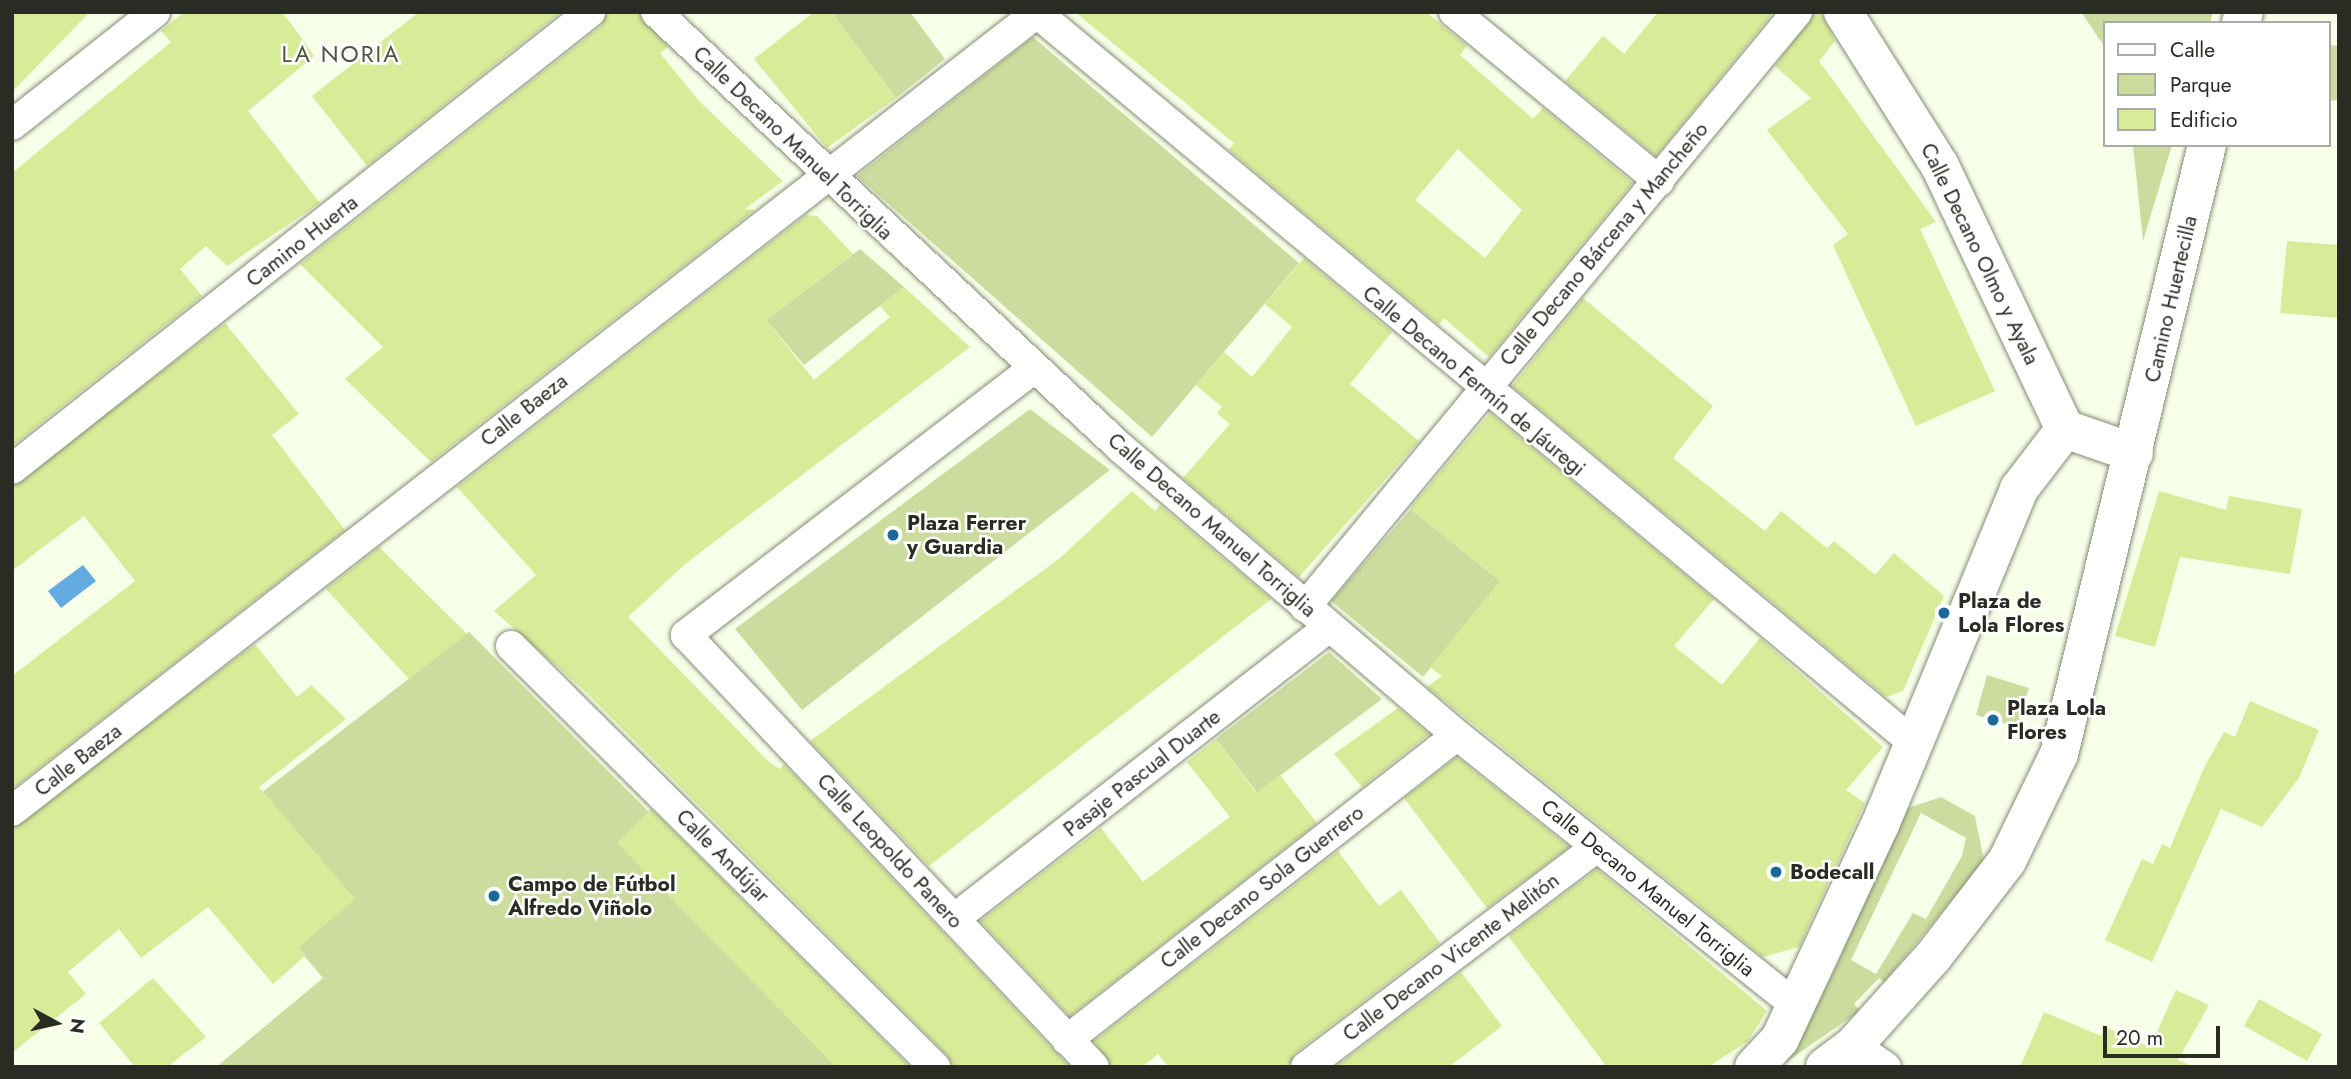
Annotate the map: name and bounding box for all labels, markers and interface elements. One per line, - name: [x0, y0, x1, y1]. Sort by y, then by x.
- legend: [2102, 21, 2330, 147]
- text: Calle: [2170, 35, 2215, 65]
- district label: LA NORIA: [283, 40, 399, 68]
- street label: Calle Decano Manuel Torriglia: [688, 41, 898, 245]
- text: Parque: [2170, 70, 2232, 100]
- text: Edificio: [2170, 105, 2237, 135]
- street label: Calle Decano Bárcena y Mancheño: [1495, 117, 1713, 371]
- street label: Calle Decano Olmo y Ayala: [1915, 139, 2045, 369]
- street label: Camino Huerta: [241, 190, 363, 292]
- street label: Camino Huertecilla: [2140, 213, 2202, 385]
- street label: Calle Decano Fermín de Jáuregi: [1358, 280, 1590, 482]
- street label: Calle Baeza: [476, 368, 572, 452]
- street label: Calle Decano Manuel Torriglia: [1103, 428, 1321, 622]
- place label: Plaza Ferrer y Guardia: [907, 510, 1026, 560]
- marker: Plaza Ferrer y Guardia: [885, 527, 901, 543]
- place label: Plaza de Lola Flores: [1958, 588, 2064, 638]
- marker: Plaza de Lola Flores: [1936, 605, 1952, 621]
- place label: Plaza Lola Flores: [2007, 695, 2106, 745]
- street label: Pasaje Pascual Duarte: [1059, 704, 1225, 842]
- marker: Plaza Lola Flores: [1985, 712, 2001, 728]
- street label: Calle Baeza: [30, 718, 126, 802]
- street label: Calle Leopoldo Panero: [812, 768, 968, 934]
- street label: Calle Decano Manuel Torriglia: [1536, 794, 1760, 982]
- street label: Calle Decano Sola Guerrero: [1155, 800, 1369, 974]
- street label: Calle Andújar: [671, 804, 775, 908]
- place label: Bodecall: [1790, 859, 1874, 885]
- marker: Bodecall: [1768, 864, 1784, 880]
- street label: Calle Decano Vicente Melitón: [1338, 867, 1564, 1047]
- place label: Campo de Fútbol Alfredo Viñolo: [508, 871, 676, 921]
- marker: Campo de Fútbol Alfredo Viñolo: [486, 888, 502, 904]
- north arrow: [21, 988, 91, 1058]
- scale bar: [2106, 1012, 2223, 1056]
- text: N: [63, 1017, 92, 1035]
- text: 20 m: [2116, 1023, 2163, 1053]

